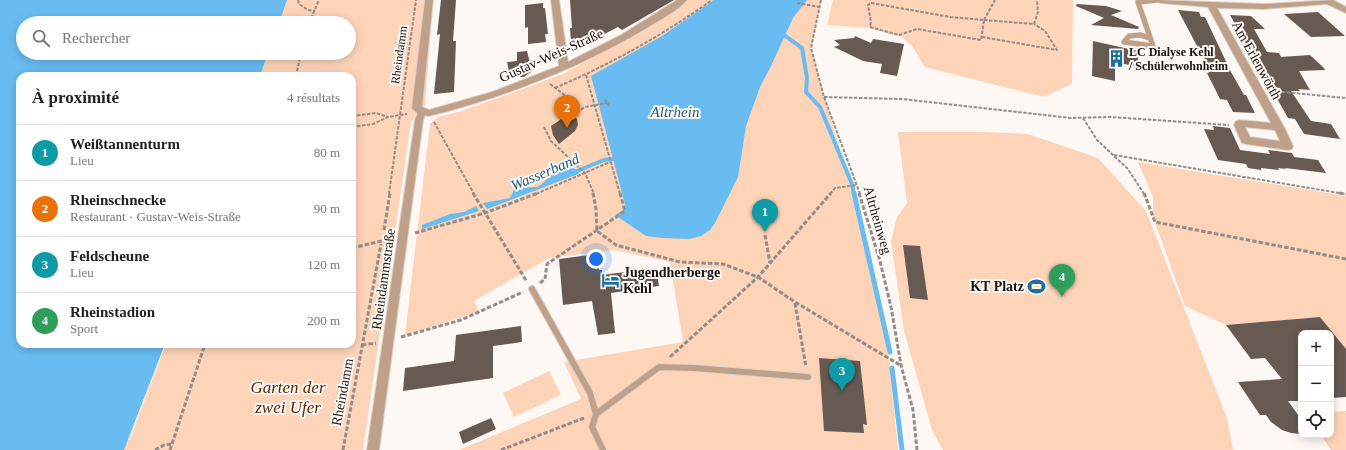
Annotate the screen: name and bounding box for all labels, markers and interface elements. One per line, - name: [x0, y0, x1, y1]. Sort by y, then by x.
- search box: [16, 16, 356, 60]
- street label: Am Erlenwörth: [1229, 18, 1284, 102]
- street label: Rheindamm: [388, 24, 410, 85]
- street label: Gustav-Weis-Straße: [497, 26, 606, 85]
- icon: search: [30, 27, 52, 49]
- text: Rechercher: [62, 30, 130, 46]
- place label: LC Dialyse Kehl / Schülerwohnheim: [1128, 45, 1228, 73]
- building icon: LC Dialyse Kehl / Schülerwohnheim: [1106, 49, 1126, 69]
- text: À proximité: [32, 88, 119, 107]
- text: 4 résultats: [287, 90, 340, 105]
- pin: 2: [554, 95, 580, 128]
- water label: Altrhein: [650, 104, 699, 120]
- text: Weißtannenturm: [70, 136, 180, 152]
- text: 1: [42, 145, 48, 160]
- text: 80 m: [314, 145, 340, 160]
- water label: Wasserband: [508, 150, 582, 194]
- text: Lieu: [70, 153, 94, 168]
- street label: Altrheinweg: [861, 184, 894, 256]
- text: Rheinschnecke: [70, 192, 166, 208]
- pin: 1: [752, 199, 778, 232]
- text: 2: [42, 201, 48, 216]
- text: 90 m: [314, 201, 340, 216]
- text: Restaurant · Gustav-Weis-Straße: [70, 209, 241, 224]
- street label: Rheindammstraße: [369, 228, 398, 331]
- text: Feldscheune: [70, 248, 149, 264]
- your location: [586, 249, 606, 269]
- text: 3: [42, 257, 48, 272]
- text: 120 m: [307, 257, 340, 272]
- pin: 4: [1049, 264, 1075, 297]
- text: Lieu: [70, 265, 94, 280]
- place label: Jugendherberge Kehl: [623, 265, 720, 296]
- hotel icon: Jugendherberge Kehl: [600, 270, 620, 290]
- sports icon: KT Platz: [1027, 276, 1047, 296]
- place label: KT Platz: [970, 279, 1024, 294]
- text: Rheinstadion: [70, 304, 155, 320]
- text: 4: [42, 313, 48, 328]
- text: 200 m: [307, 313, 340, 328]
- text: Sport: [70, 321, 98, 336]
- map controls: [1298, 330, 1334, 438]
- button: +: [1298, 330, 1334, 366]
- street label: Rheindamm: [329, 357, 356, 427]
- pin: 3: [829, 358, 855, 391]
- button: −: [1298, 366, 1334, 402]
- park label: Garten der zwei Ufer: [250, 378, 326, 417]
- button: locate: [1298, 402, 1334, 438]

